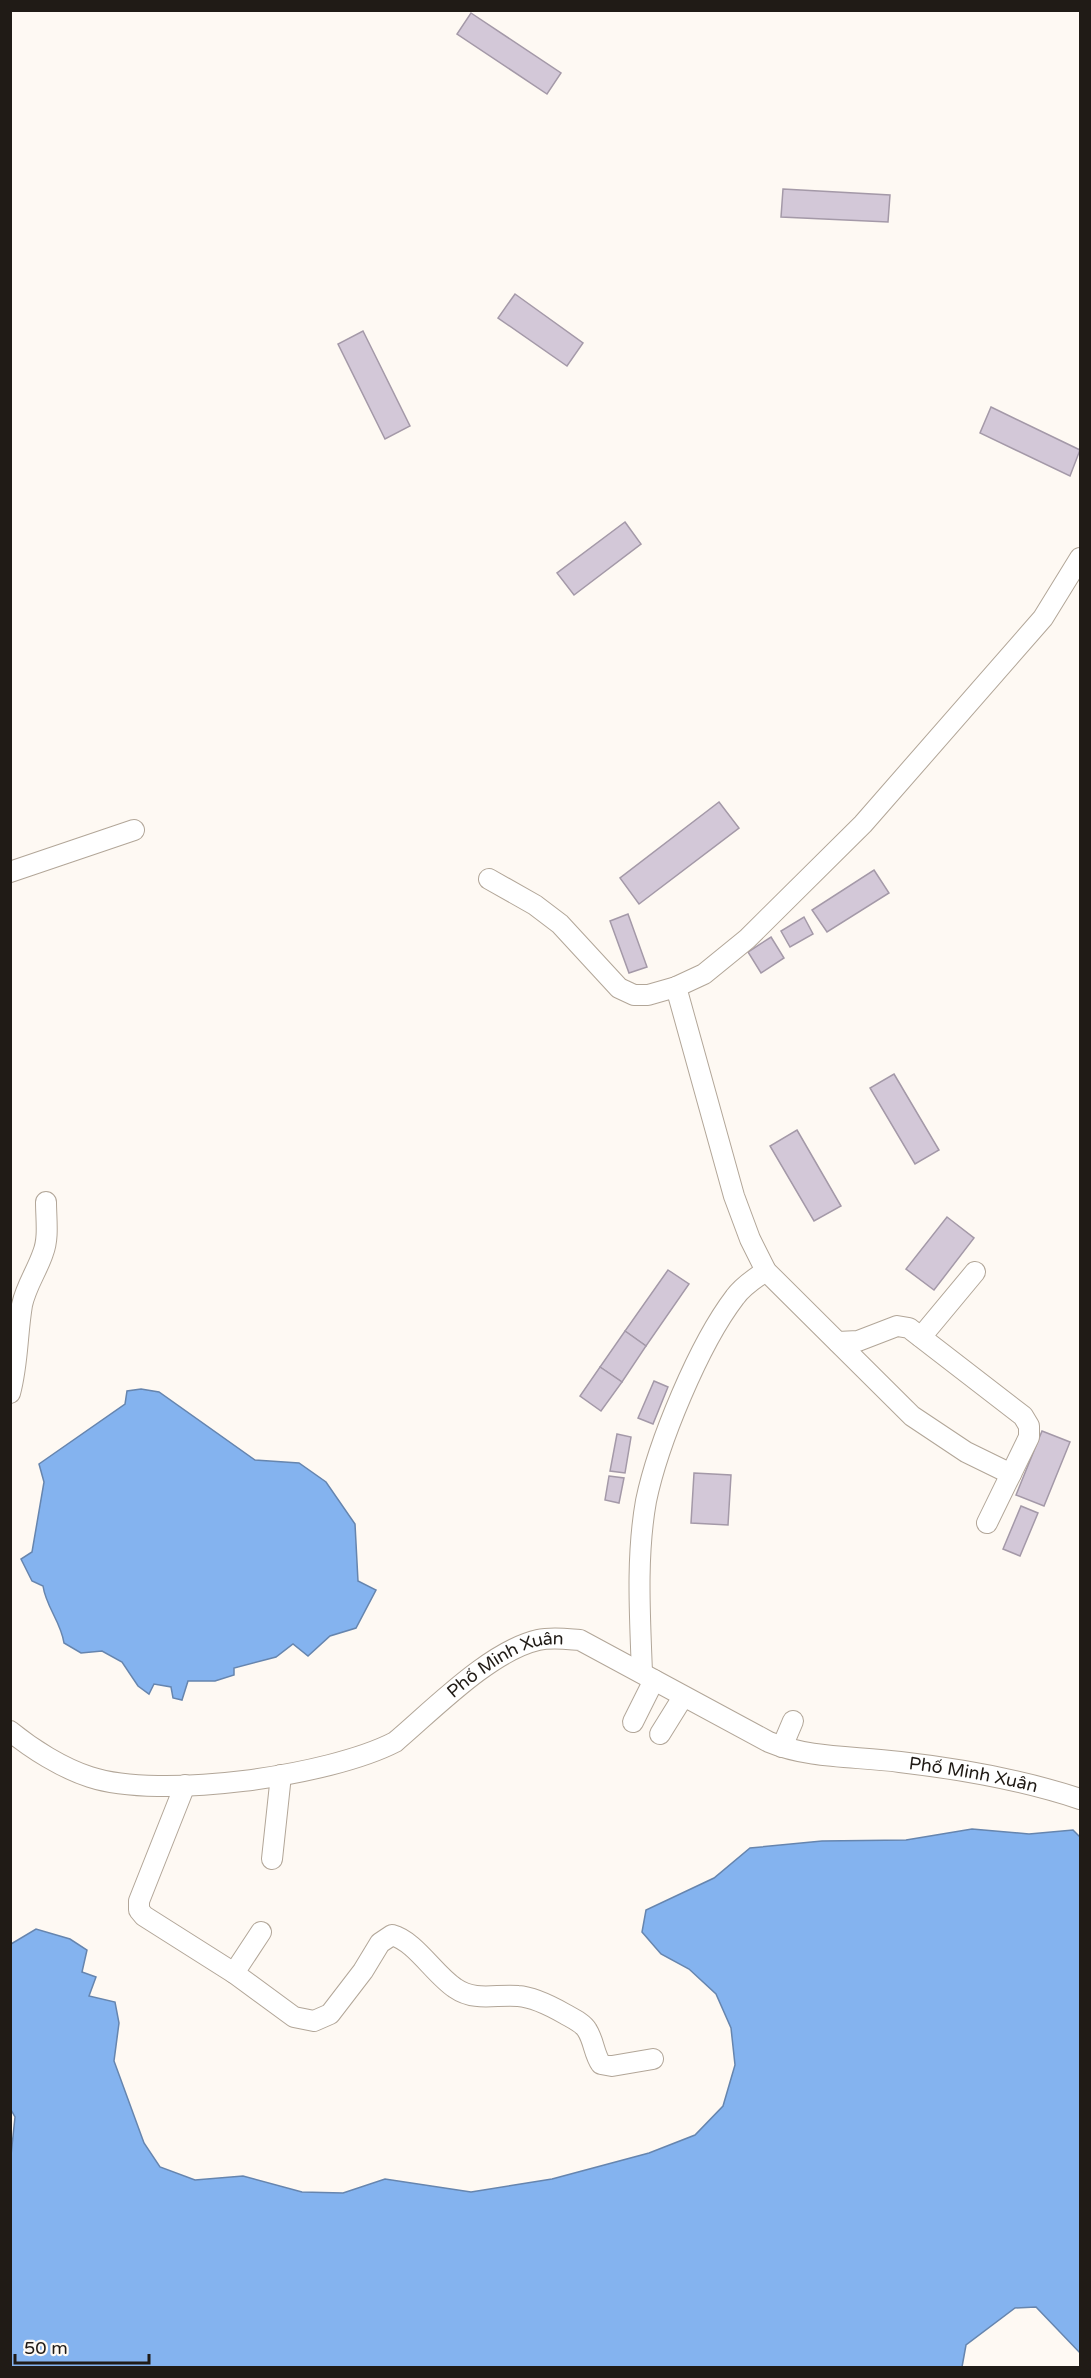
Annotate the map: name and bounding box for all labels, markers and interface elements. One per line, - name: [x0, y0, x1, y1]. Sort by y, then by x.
- street label: Phố Minh Xuân: [442, 1627, 564, 1703]
- street label: Phố Minh Xuân: [908, 1752, 1040, 1797]
- scale bar: [15, 2327, 148, 2365]
- text: 50 m: [24, 2337, 68, 2359]

